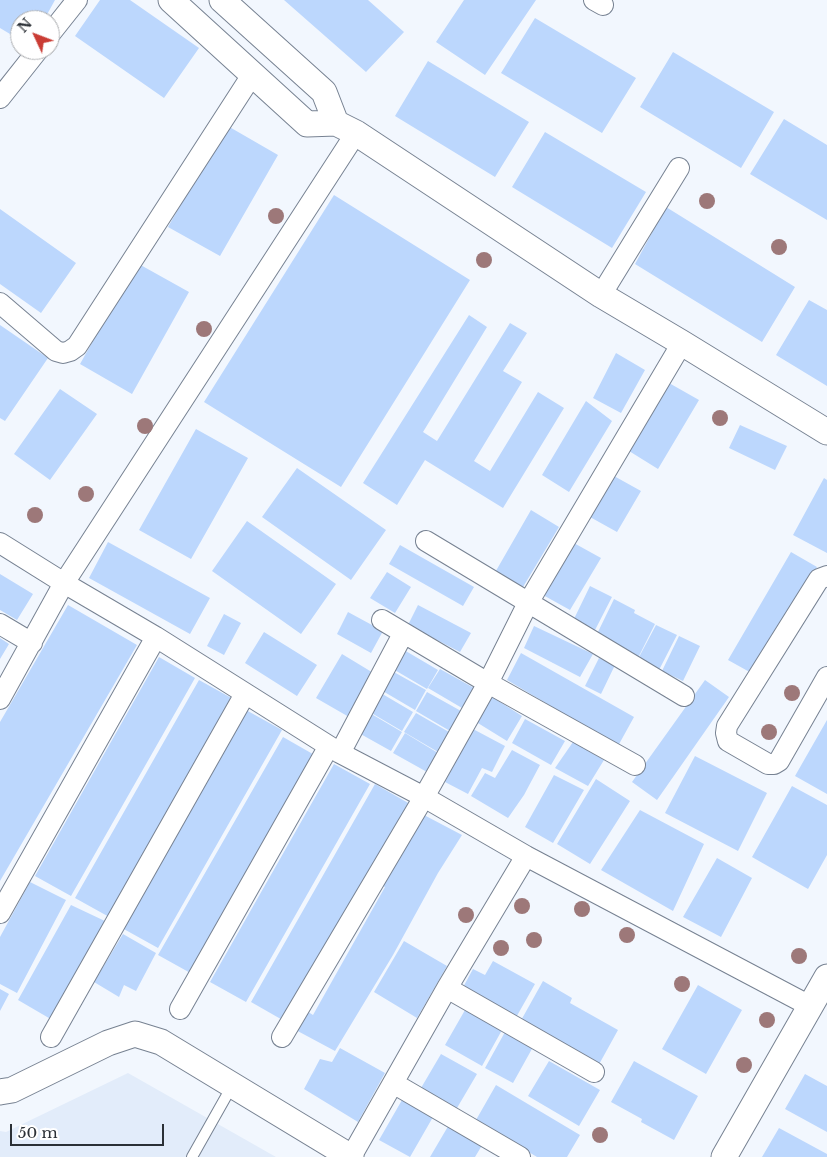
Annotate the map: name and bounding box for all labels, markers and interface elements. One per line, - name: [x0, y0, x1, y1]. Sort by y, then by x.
- north arrow: [10, 10, 60, 60]
- text: N: [14, 15, 36, 36]
- scale bar: [12, 1114, 166, 1146]
- text: 50 m: [18, 1123, 58, 1142]

